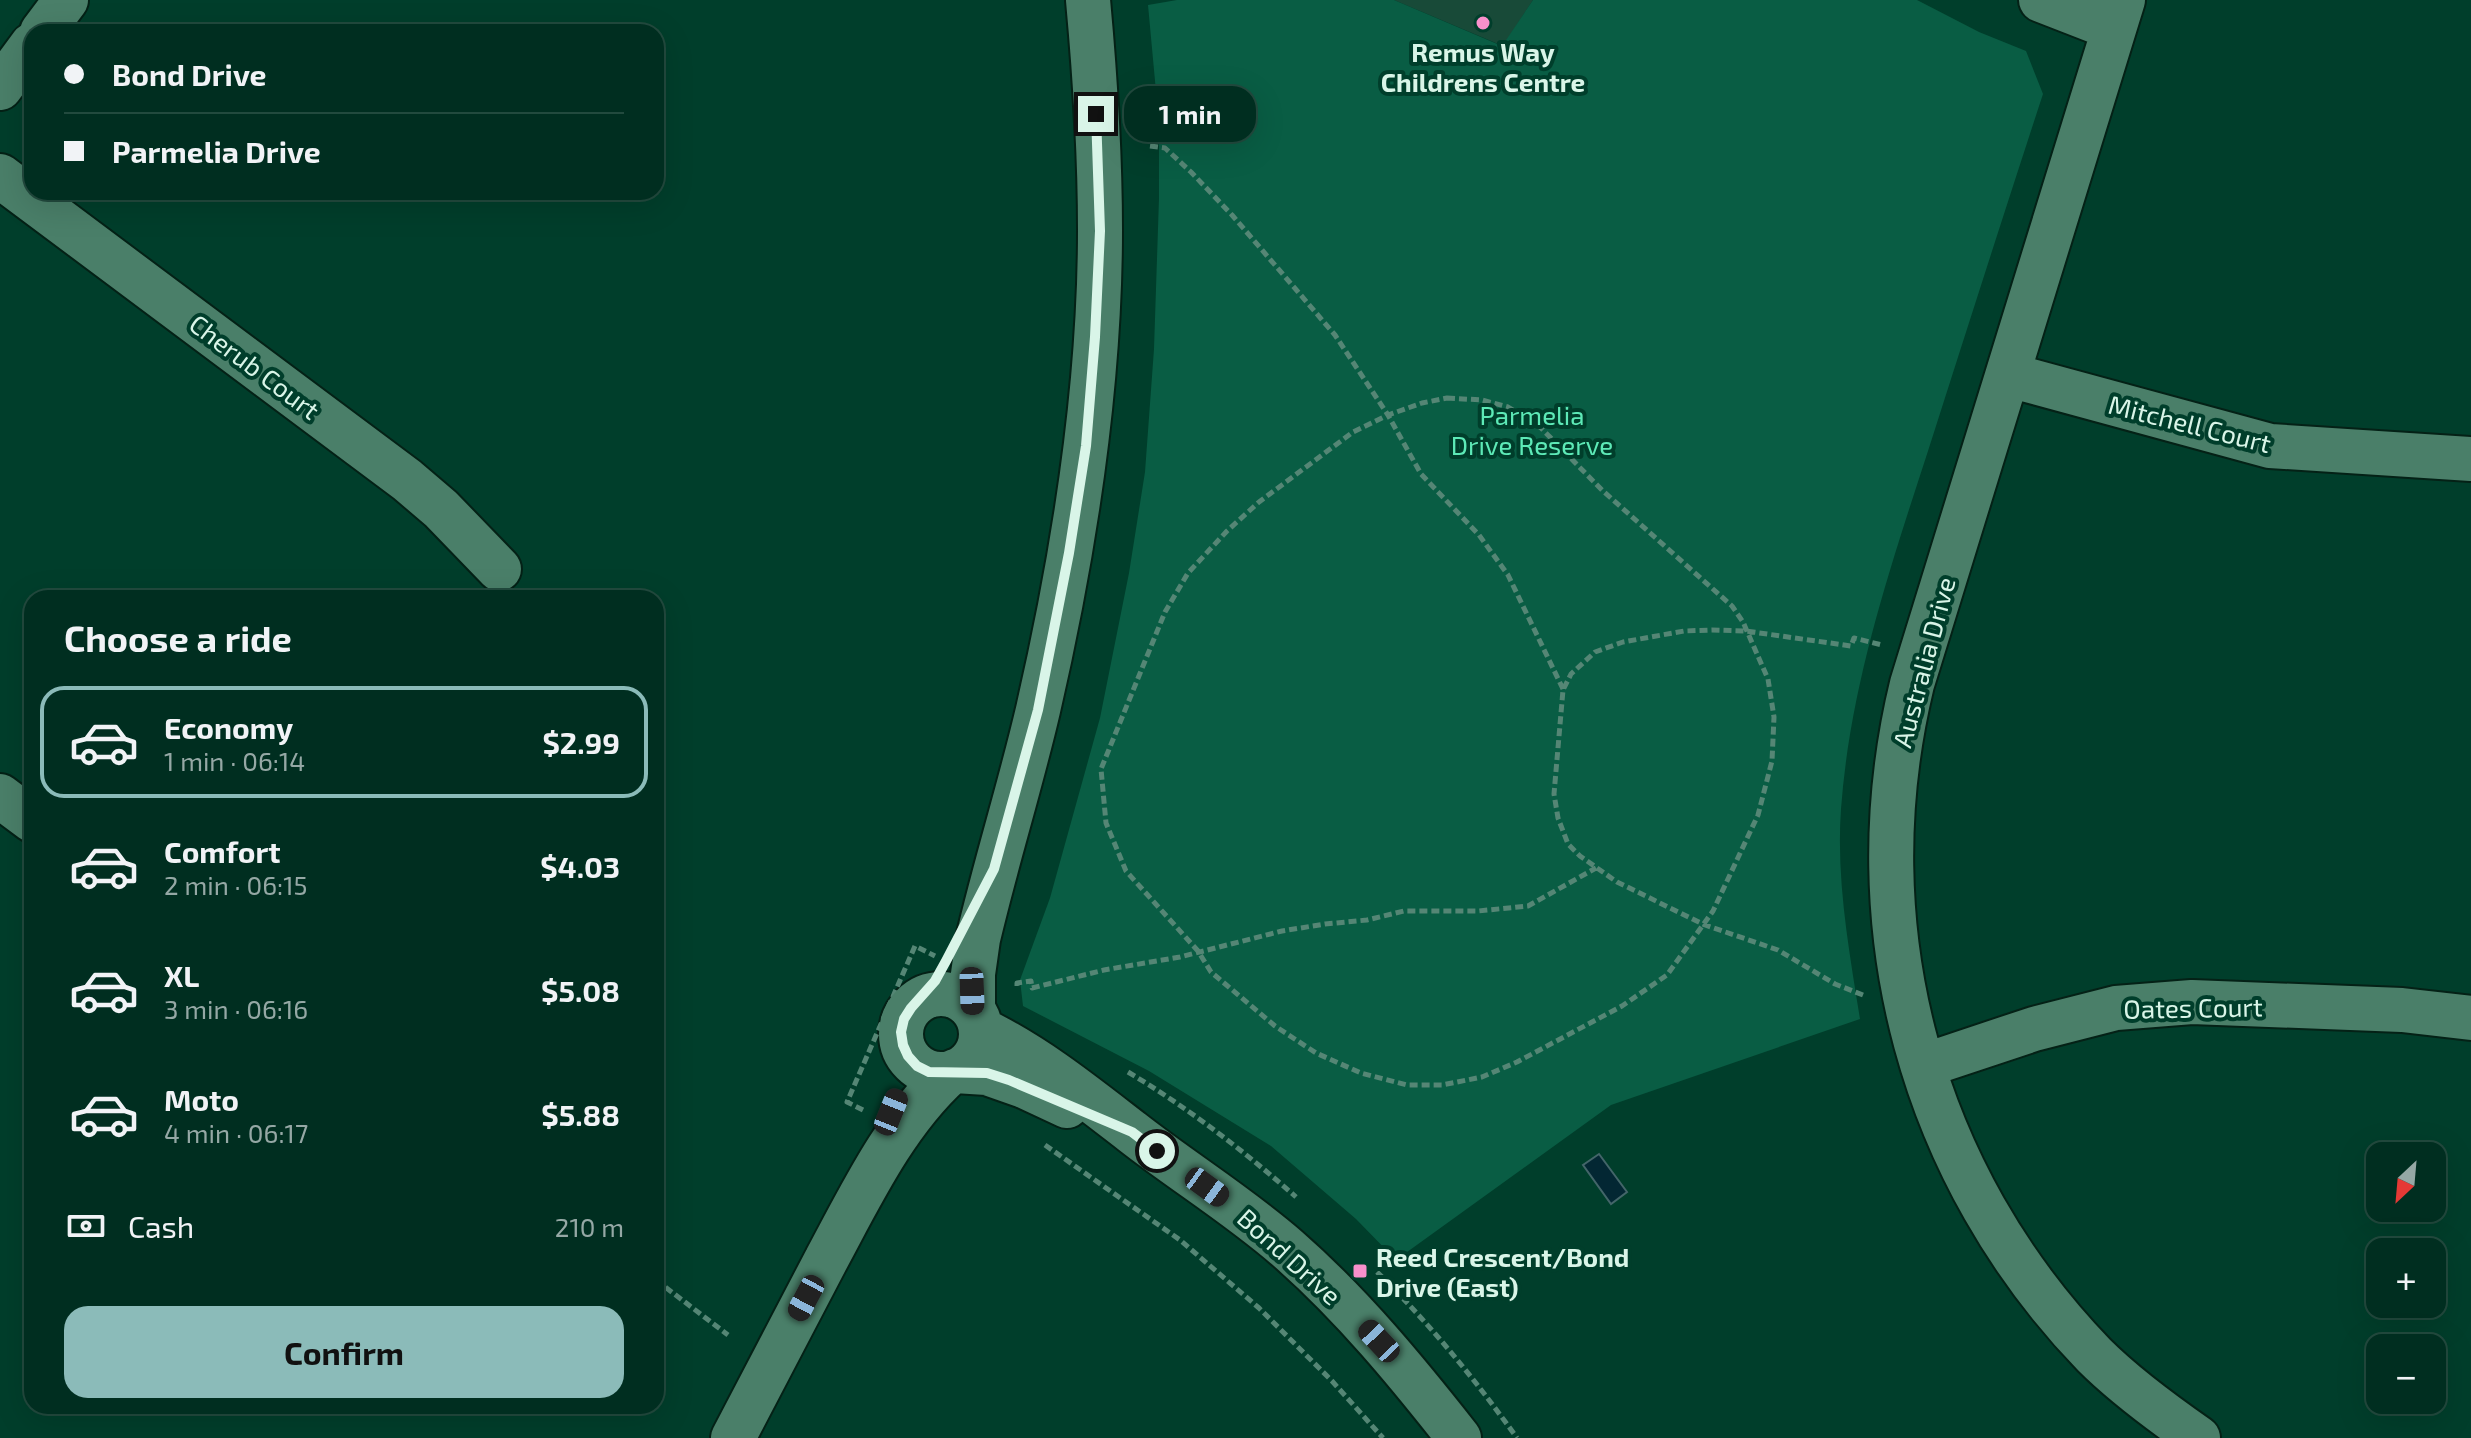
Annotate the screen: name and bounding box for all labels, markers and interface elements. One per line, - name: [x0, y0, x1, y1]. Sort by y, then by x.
- marker: Remus Way Childrens Centre: [1474, 14, 1492, 32]
- place label: Remus Way Childrens Centre: [1381, 36, 1585, 97]
- text: Bond Drive: [112, 56, 267, 92]
- callout: 1 min: [1124, 86, 1256, 142]
- route end: [1078, 96, 1114, 132]
- text: 1 min: [1159, 98, 1221, 129]
- text: Parmelia Drive: [112, 133, 321, 169]
- street label: Cherub Court: [184, 307, 326, 425]
- street label: Mitchell Court: [2106, 388, 2275, 458]
- park label: Parmelia Drive Reserve: [1451, 399, 1613, 460]
- street label: Australia Drive: [1885, 574, 1961, 750]
- text: Choose a ride: [64, 616, 292, 659]
- icon: car: [68, 706, 140, 778]
- text: Economy: [164, 709, 293, 745]
- text: $2.99: [542, 724, 620, 760]
- text: 1 min · 06:14: [164, 745, 305, 776]
- icon: car: [68, 830, 140, 902]
- text: Comfort: [164, 833, 281, 869]
- text: $4.03: [540, 848, 620, 884]
- text: 2 min · 06:15: [164, 869, 307, 900]
- icon: car: [68, 954, 140, 1026]
- text: XL: [164, 957, 199, 993]
- car: [959, 967, 985, 1015]
- text: $5.08: [541, 972, 620, 1008]
- street label: Oates Court: [2123, 990, 2263, 1024]
- text: 3 min · 06:16: [164, 993, 308, 1024]
- icon: car: [68, 1078, 140, 1150]
- text: Moto: [164, 1081, 239, 1117]
- car: [871, 1085, 911, 1139]
- text: $5.88: [541, 1096, 620, 1132]
- text: 4 min · 06:17: [164, 1117, 308, 1148]
- route start: [1139, 1133, 1175, 1169]
- north arrow: [2366, 1142, 2446, 1222]
- map controls: [2366, 1142, 2446, 1414]
- car: [1181, 1163, 1233, 1211]
- street label: Bond Drive: [1232, 1202, 1348, 1310]
- icon: cash: [64, 1204, 108, 1248]
- text: Cash: [128, 1208, 194, 1244]
- text: 210 m: [555, 1211, 624, 1242]
- button: +: [2366, 1238, 2446, 1318]
- place label: Reed Crescent/Bond Drive (East): [1376, 1241, 1629, 1302]
- marker: Reed Crescent/Bond Drive (East): [1351, 1262, 1369, 1280]
- car: [784, 1271, 828, 1325]
- button: Confirm: [64, 1306, 624, 1398]
- car: [1354, 1315, 1404, 1367]
- button: −: [2366, 1334, 2446, 1414]

